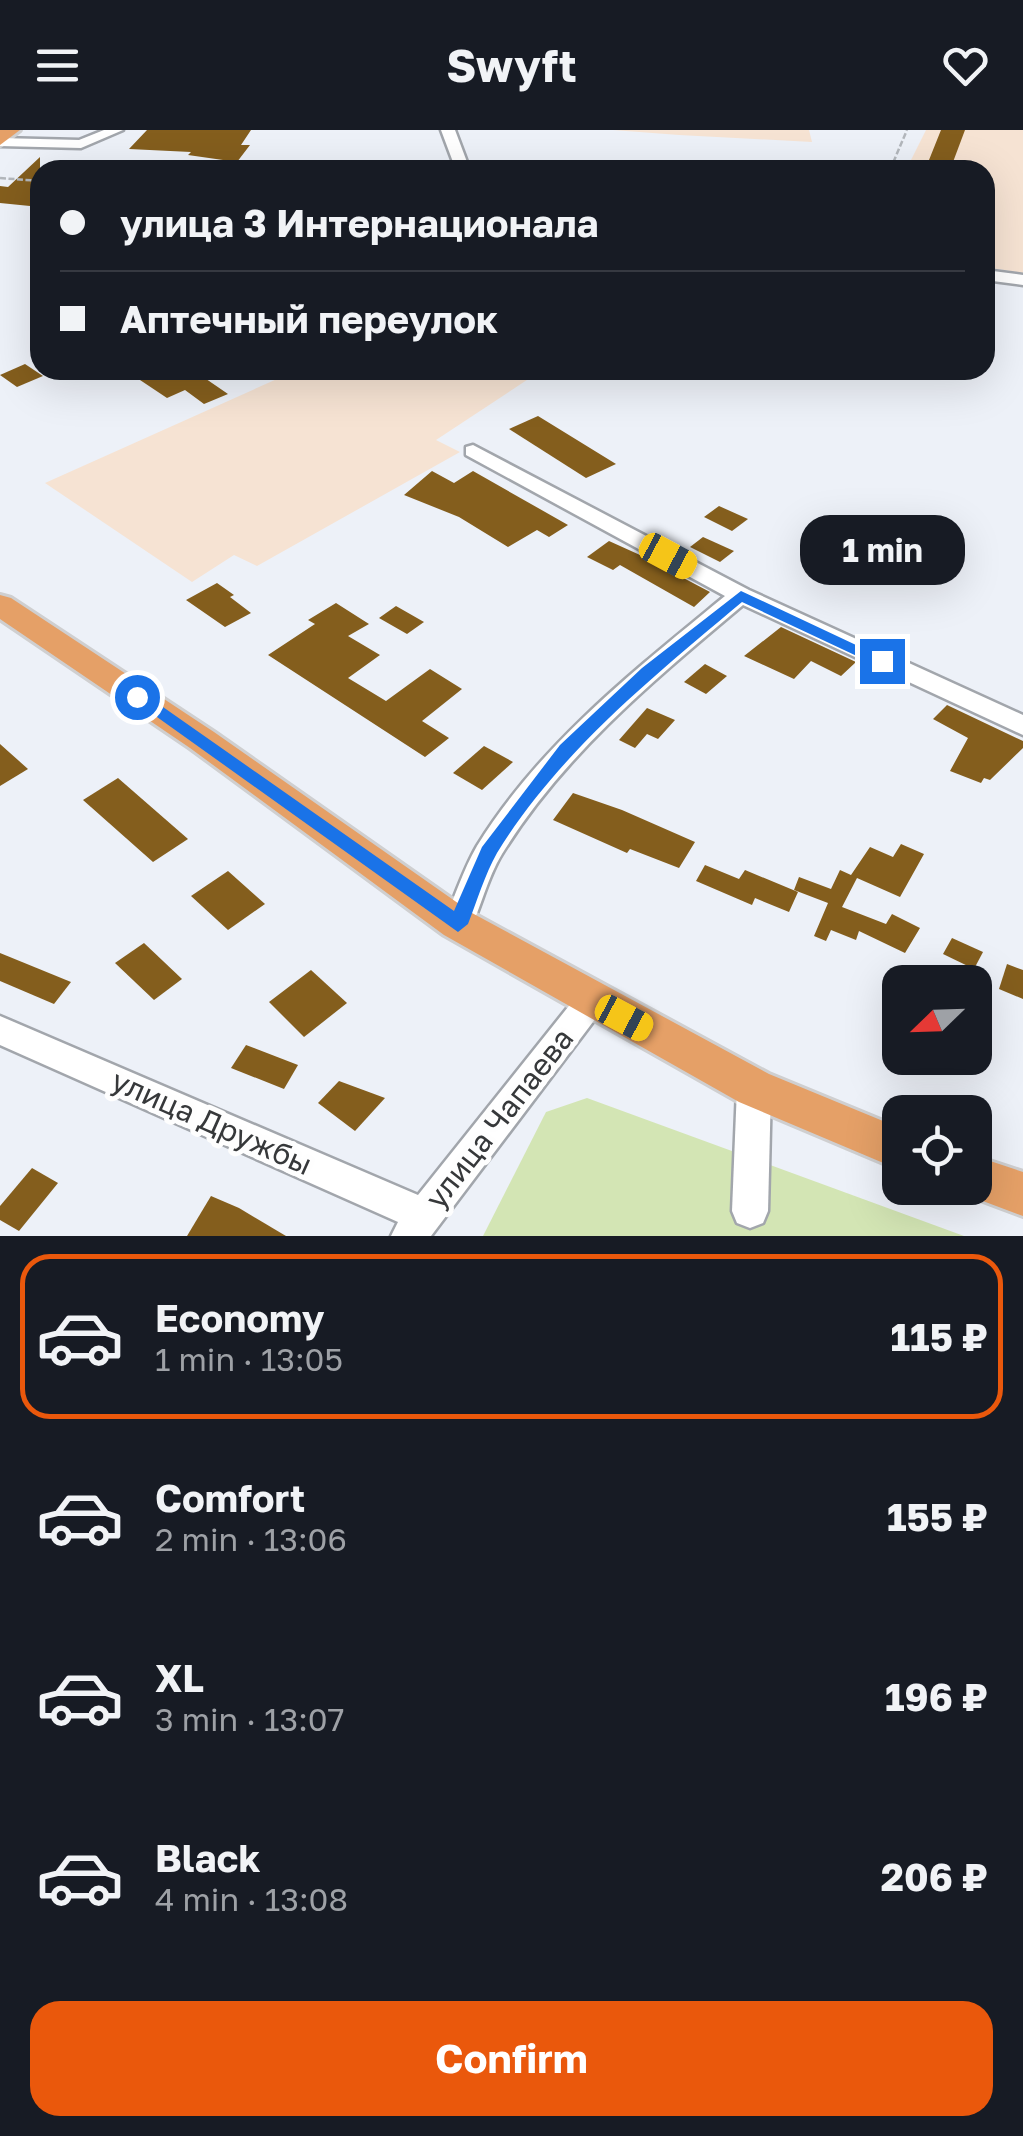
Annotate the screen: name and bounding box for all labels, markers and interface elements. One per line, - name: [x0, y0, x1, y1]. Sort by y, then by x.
- icon: menu: [30, 38, 85, 93]
- text: Swyft: [446, 38, 577, 92]
- icon: heart: [938, 38, 993, 93]
- text: улица 3 Интернационала: [120, 200, 599, 245]
- text: Аптечный переулок: [120, 296, 498, 341]
- callout: 1 min: [800, 516, 964, 586]
- car: [634, 529, 702, 583]
- text: 1 min: [842, 531, 923, 569]
- route end: [860, 639, 905, 684]
- route start: [115, 675, 160, 720]
- north arrow: [882, 965, 992, 1075]
- map controls: [882, 965, 992, 1205]
- car: [590, 991, 658, 1045]
- street label: улица Чапаева: [417, 1021, 581, 1215]
- street label: улица Дружбы: [106, 1062, 318, 1182]
- button: locate: [882, 1095, 992, 1205]
- icon: car: [35, 1292, 125, 1382]
- text: Economy: [155, 1295, 324, 1340]
- text: 115 ₽: [891, 1314, 988, 1359]
- text: 1 min · 13:05: [155, 1340, 343, 1378]
- icon: car: [35, 1472, 125, 1562]
- text: Comfort: [155, 1475, 305, 1520]
- text: 155 ₽: [887, 1494, 988, 1539]
- text: 2 min · 13:06: [155, 1520, 347, 1558]
- icon: car: [35, 1652, 125, 1742]
- text: XL: [155, 1655, 204, 1700]
- text: 196 ₽: [885, 1674, 988, 1719]
- text: 3 min · 13:07: [155, 1700, 345, 1738]
- icon: car: [35, 1832, 125, 1922]
- text: Black: [155, 1835, 260, 1880]
- text: 206 ₽: [881, 1854, 988, 1899]
- text: 4 min · 13:08: [155, 1880, 348, 1918]
- button: Confirm: [30, 2001, 993, 2116]

